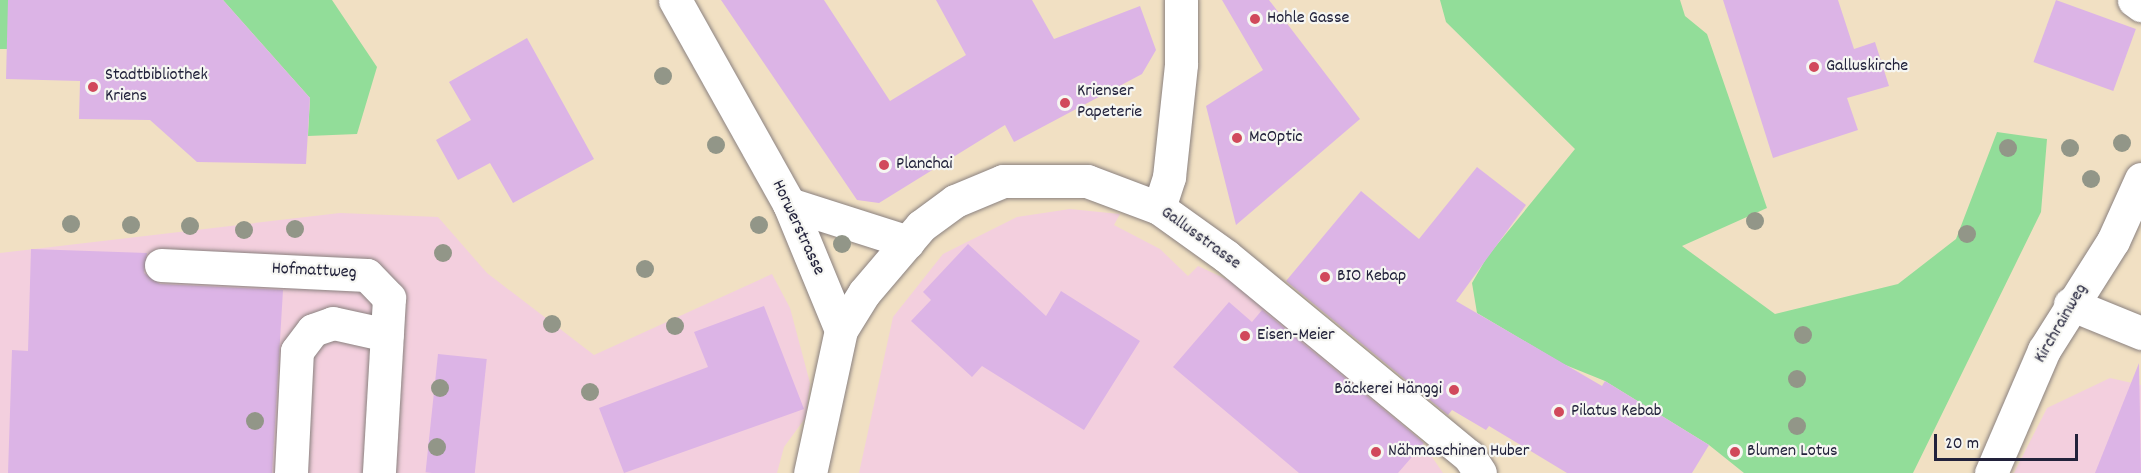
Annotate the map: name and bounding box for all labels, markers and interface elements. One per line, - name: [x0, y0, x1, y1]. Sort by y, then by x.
- place label: Hohle Gasse: [1267, 8, 1349, 30]
- marker: Hohle Gasse: [1248, 12, 1262, 26]
- place label: Galluskirche: [1826, 56, 1908, 78]
- marker: Galluskirche: [1807, 60, 1821, 74]
- place label: Stadtbibliothek Kriens: [105, 66, 208, 109]
- marker: Stadtbibliothek Kriens: [86, 80, 100, 94]
- place label: Krienser Papeterie: [1077, 82, 1142, 124]
- marker: Krienser Papeterie: [1058, 96, 1072, 110]
- place label: McOptic: [1249, 127, 1303, 149]
- marker: McOptic: [1230, 131, 1244, 145]
- place label: Planchai: [896, 154, 952, 176]
- marker: Planchai: [877, 158, 891, 172]
- street label: Horwerstrasse: [766, 177, 828, 279]
- street label: Gallusstrasse: [1156, 203, 1244, 275]
- street label: Hofmattweg: [271, 259, 357, 285]
- place label: BIO Kebap: [1337, 266, 1406, 288]
- marker: BIO Kebap: [1318, 270, 1332, 284]
- street label: Kirchrainweg: [2031, 281, 2093, 367]
- place label: Eisen-Meier: [1257, 325, 1335, 347]
- marker: Eisen-Meier: [1238, 329, 1252, 343]
- place label: Bäckerei Hänggi: [1334, 379, 1442, 401]
- marker: Bäckerei Hänggi: [1447, 383, 1461, 397]
- place label: Pilatus Kebab: [1571, 401, 1662, 423]
- marker: Pilatus Kebab: [1552, 405, 1566, 419]
- scale bar: [1937, 422, 2081, 460]
- text: 20 m: [1945, 432, 1979, 457]
- place label: Nähmaschinen Huber: [1388, 441, 1529, 463]
- place label: Blumen Lotus: [1747, 441, 1838, 463]
- marker: Nähmaschinen Huber: [1369, 445, 1383, 459]
- marker: Blumen Lotus: [1728, 445, 1742, 459]

